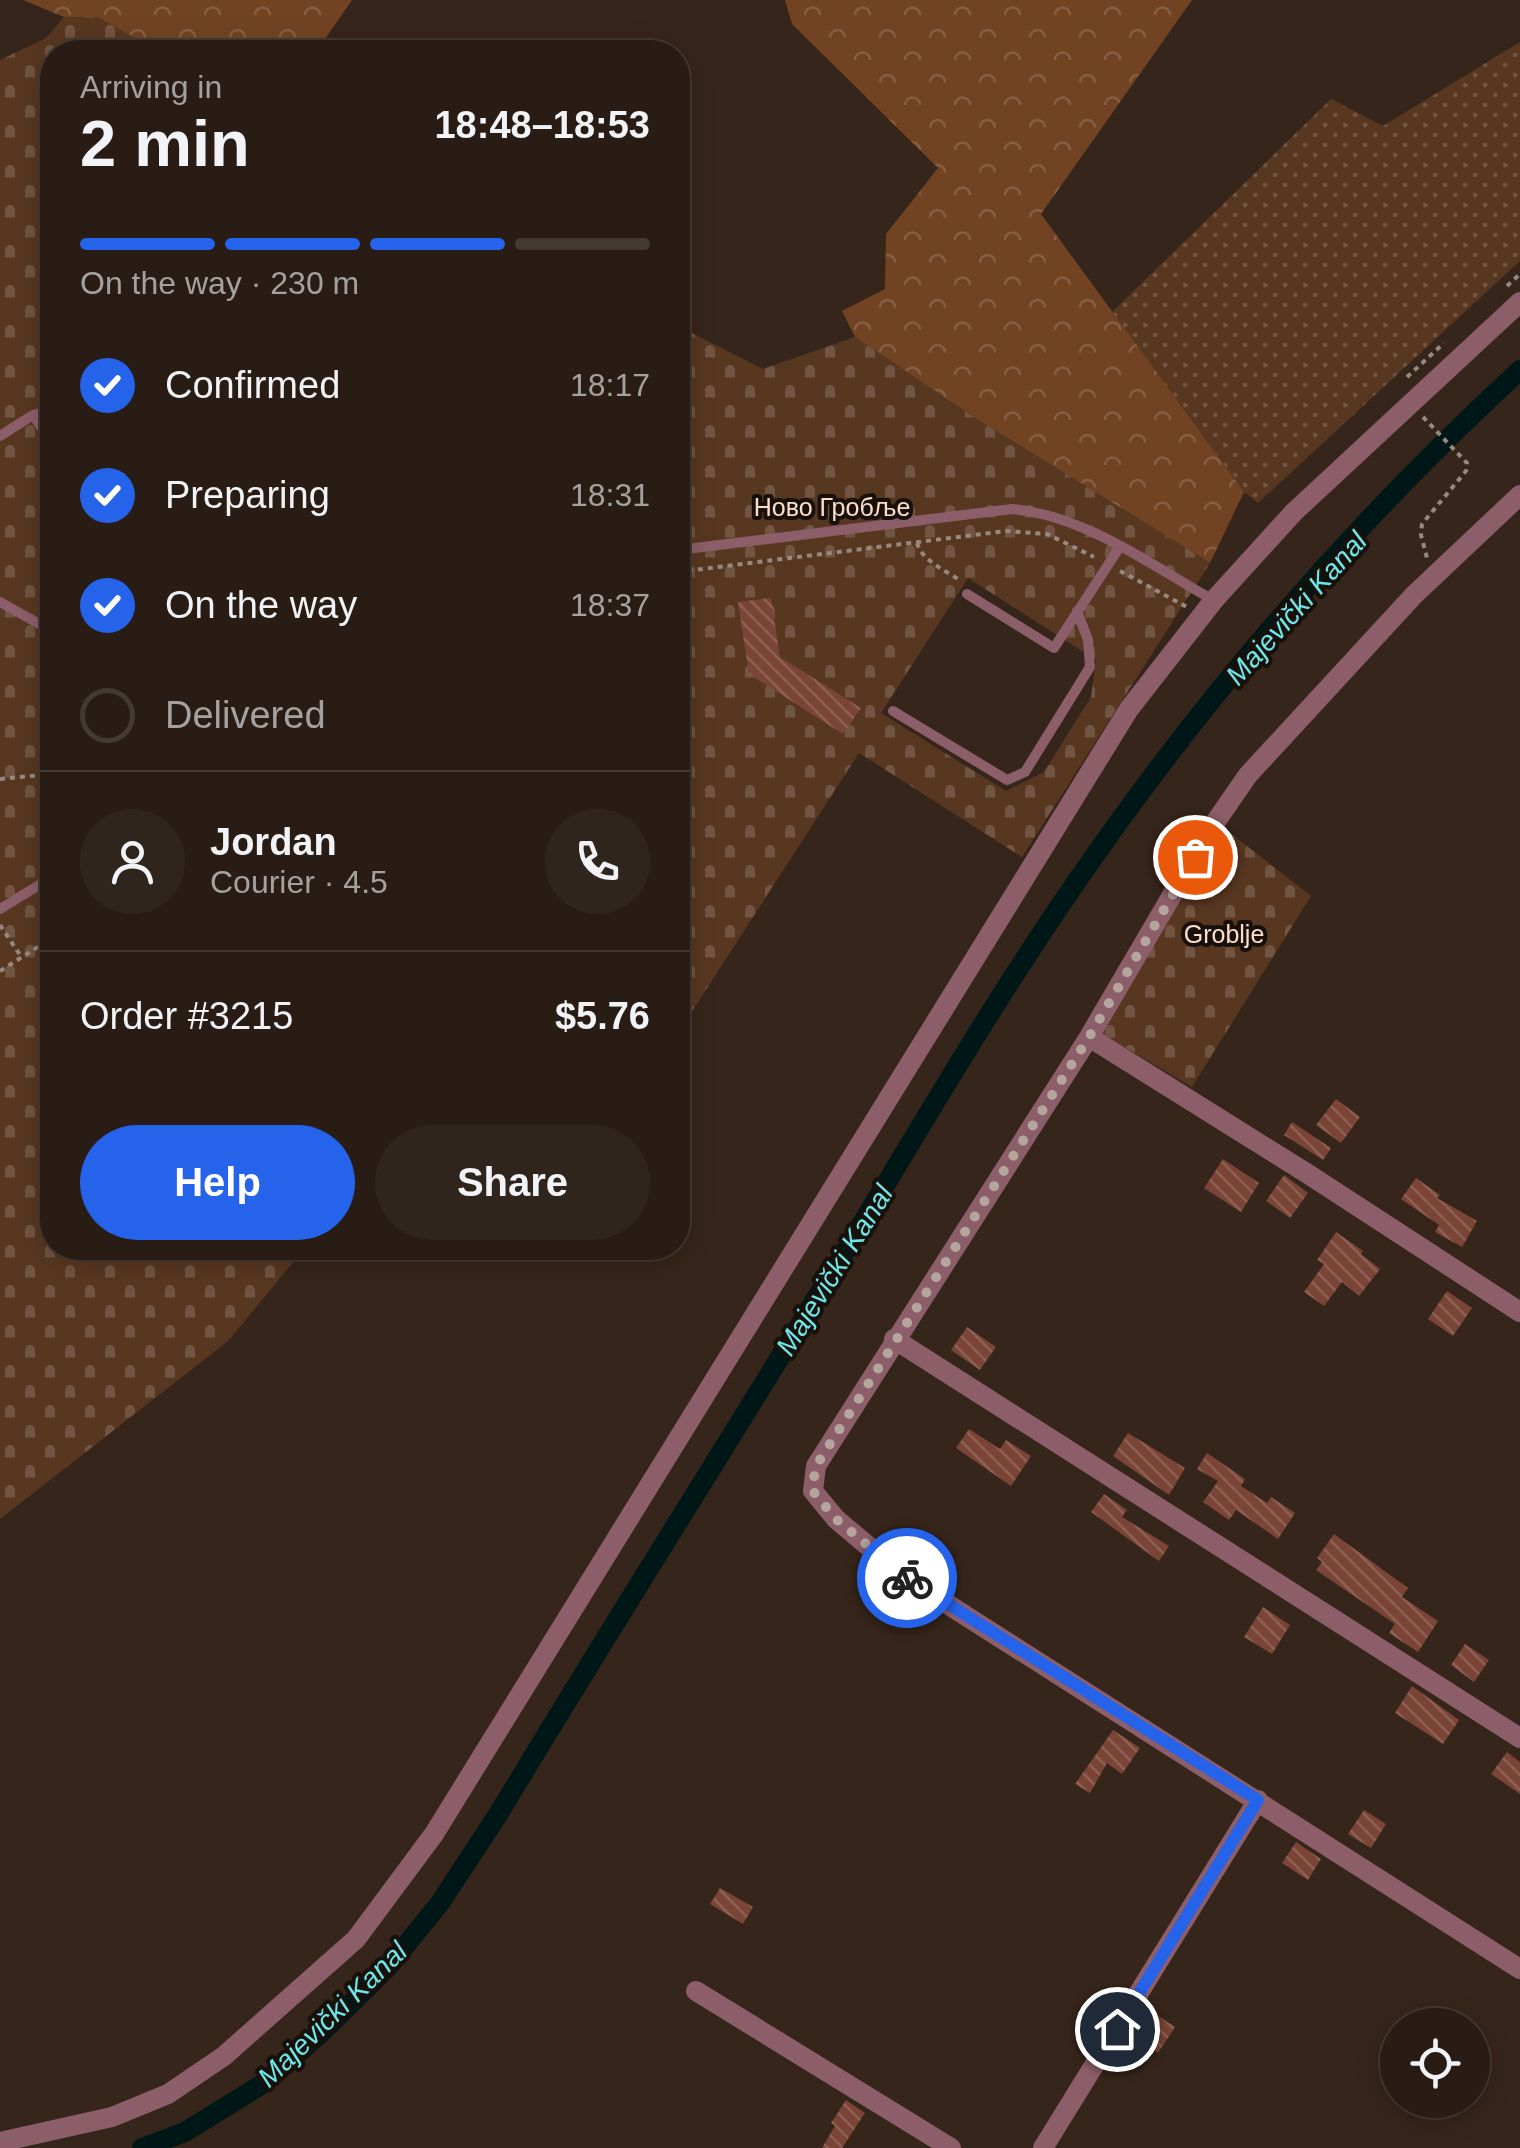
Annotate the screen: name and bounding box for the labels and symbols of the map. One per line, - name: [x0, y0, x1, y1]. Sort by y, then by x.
- park label: Ново Гробље: [754, 493, 910, 521]
- water label: Majevički Kanal: [1220, 525, 1373, 691]
- pin: [1153, 815, 1238, 900]
- park label: Groblje: [1184, 920, 1264, 948]
- water label: Majevički Kanal: [770, 1179, 900, 1361]
- courier: [857, 1528, 957, 1628]
- water label: Majevički Kanal: [252, 1935, 414, 2093]
- pin: [1075, 1987, 1160, 2072]

